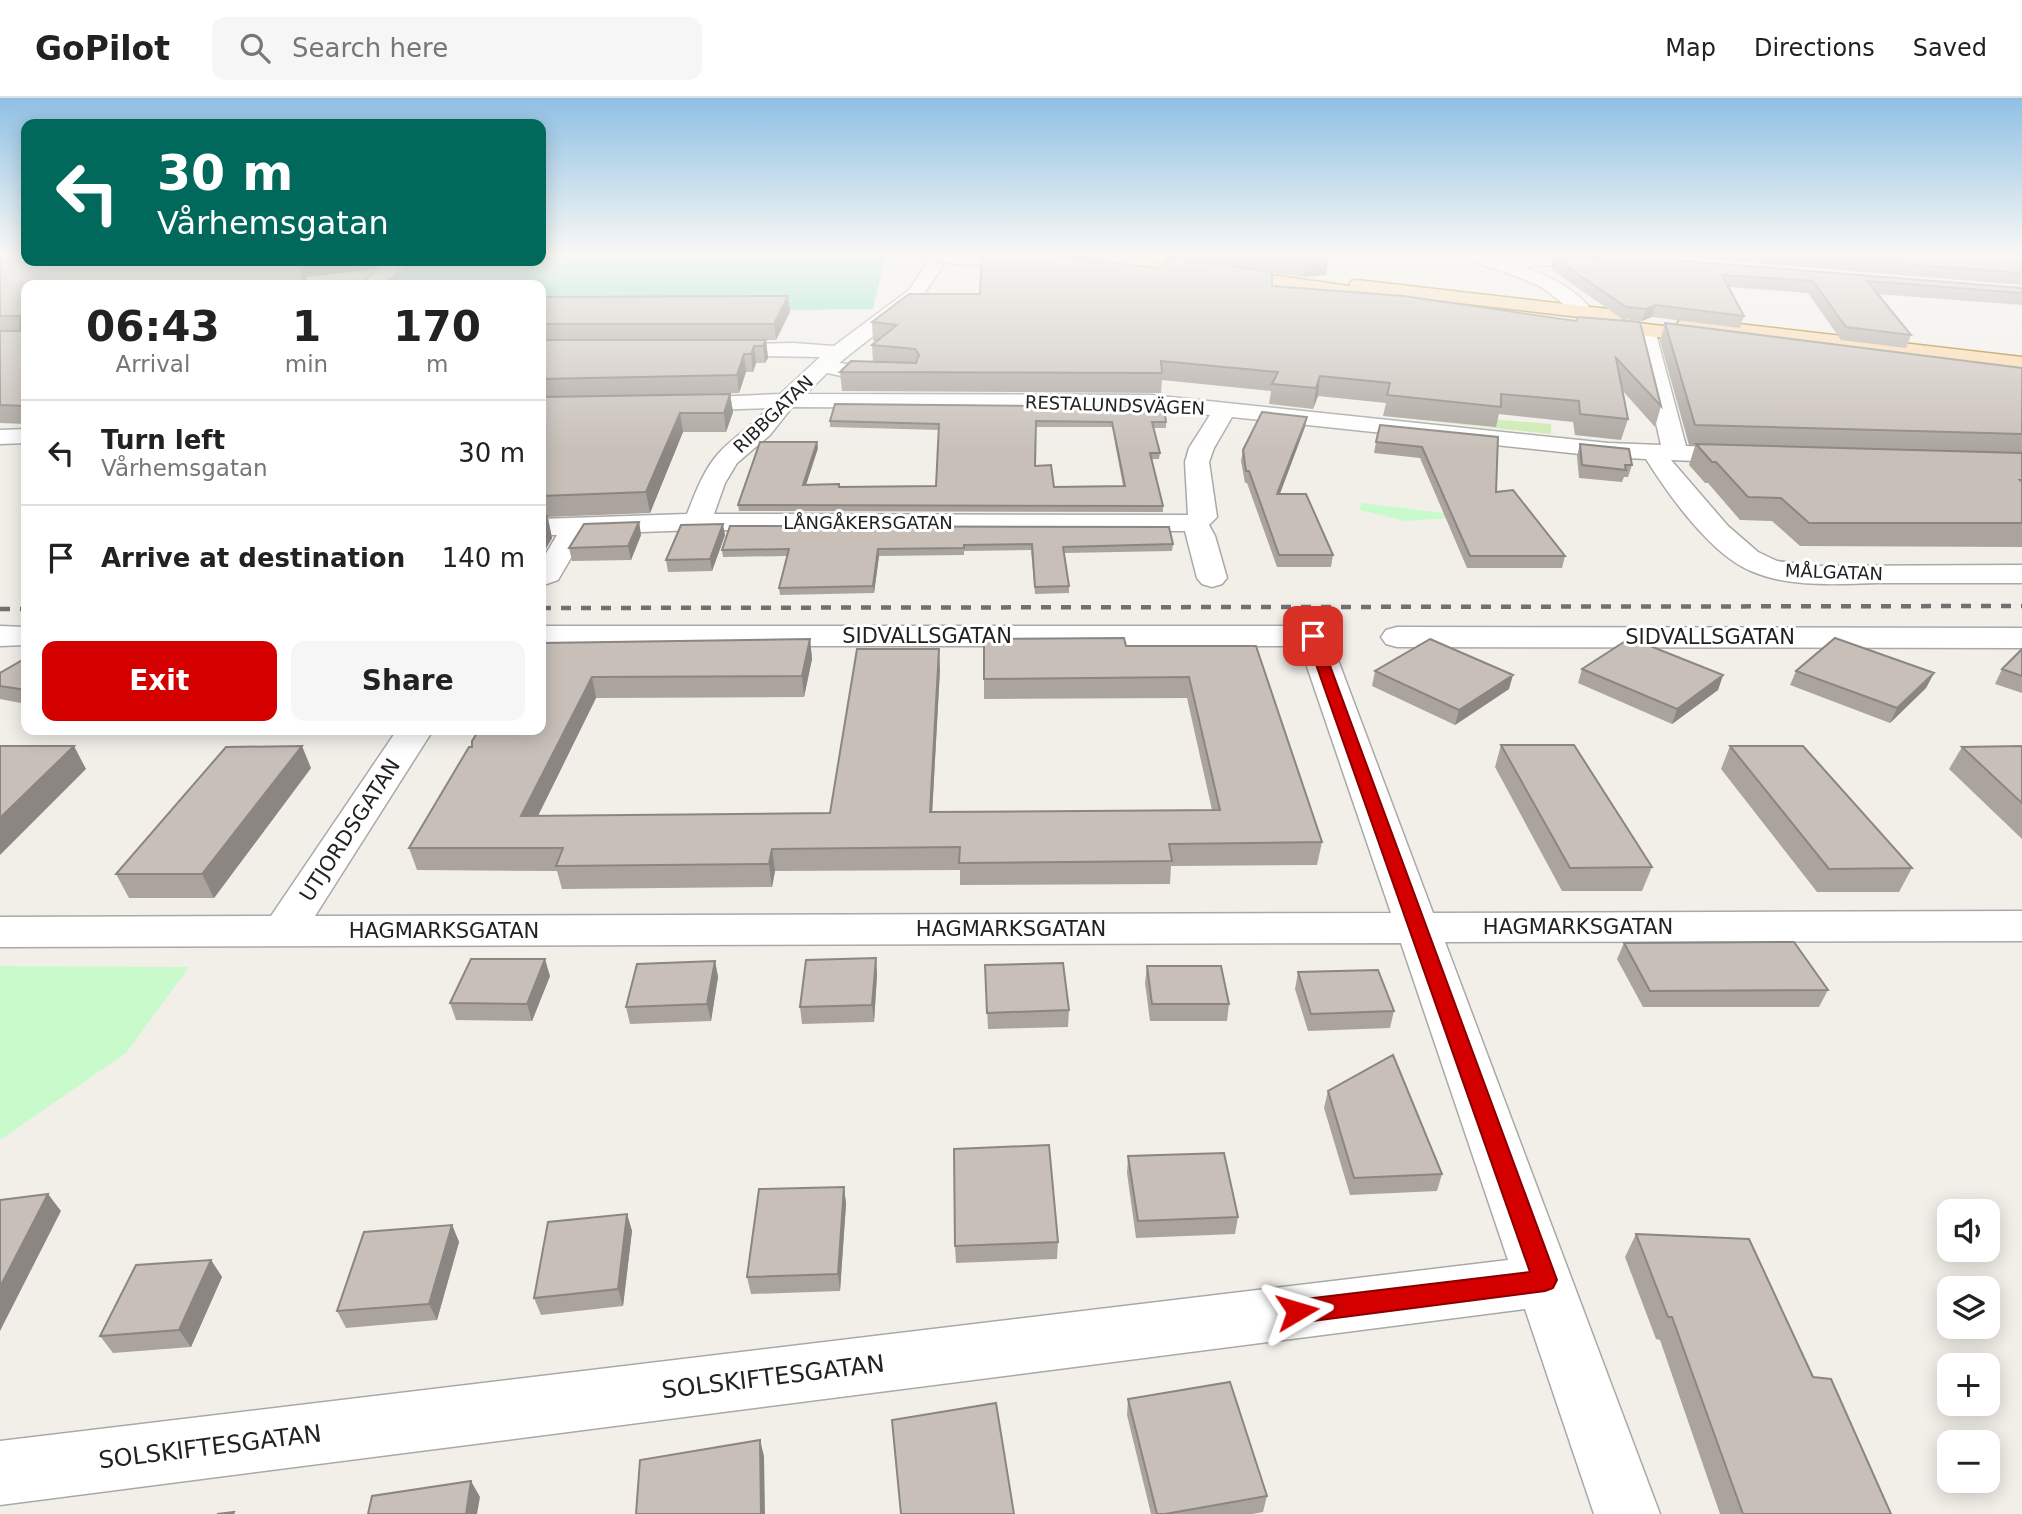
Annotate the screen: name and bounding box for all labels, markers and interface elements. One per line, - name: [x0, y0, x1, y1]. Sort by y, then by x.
- search box: [212, 17, 702, 80]
- text: GoPilot: [35, 29, 170, 68]
- icon: search: [236, 29, 274, 67]
- text: Search here: [292, 33, 448, 63]
- text: Map: [1665, 34, 1716, 62]
- text: Directions: [1754, 34, 1875, 62]
- text: Saved: [1913, 34, 1987, 62]
- text: 30 m: [157, 145, 293, 202]
- icon: left: [42, 147, 133, 238]
- text: Vårhemsgatan: [157, 204, 389, 242]
- text: 06:43: [86, 302, 220, 351]
- text: 1: [292, 302, 321, 351]
- text: 170: [393, 302, 481, 351]
- text: Arrival: [116, 351, 190, 377]
- text: min: [285, 351, 328, 377]
- text: m: [426, 351, 448, 377]
- street label: RIBBGATAN: [729, 371, 817, 457]
- street label: RESTALUNDSVÄGEN: [1025, 391, 1205, 419]
- text: Turn left: [101, 425, 225, 455]
- icon: left: [42, 434, 80, 472]
- text: 30 m: [458, 438, 525, 468]
- text: Vårhemsgatan: [101, 455, 268, 481]
- street label: LÅNGÅKERSGATAN: [783, 512, 953, 533]
- icon: arrive: [42, 539, 80, 577]
- text: Arrive at destination: [101, 543, 405, 573]
- text: 140 m: [442, 543, 525, 573]
- street label: MÅLGATAN: [1785, 560, 1883, 584]
- pin: [1283, 606, 1343, 666]
- icon: arrive: [1294, 617, 1332, 655]
- street label: SIDVALLSGATAN: [842, 624, 1012, 648]
- street label: SIDVALLSGATAN: [1625, 625, 1795, 649]
- button: Exit: [42, 641, 277, 721]
- button: Share: [291, 641, 525, 721]
- street label: UTJORDSGATAN: [295, 754, 405, 906]
- street label: HAGMARKSGATAN: [1483, 915, 1673, 939]
- street label: HAGMARKSGATAN: [916, 917, 1106, 941]
- street label: HAGMARKSGATAN: [349, 919, 539, 943]
- map controls: [1937, 1199, 2000, 1493]
- button: sound: [1937, 1199, 2000, 1262]
- position arrow: [1260, 1274, 1334, 1348]
- button: layers: [1937, 1276, 2000, 1339]
- street label: SOLSKIFTESGATAN: [660, 1349, 886, 1405]
- button: +: [1937, 1353, 2000, 1416]
- street label: SOLSKIFTESGATAN: [97, 1419, 323, 1475]
- button: −: [1937, 1430, 2000, 1493]

